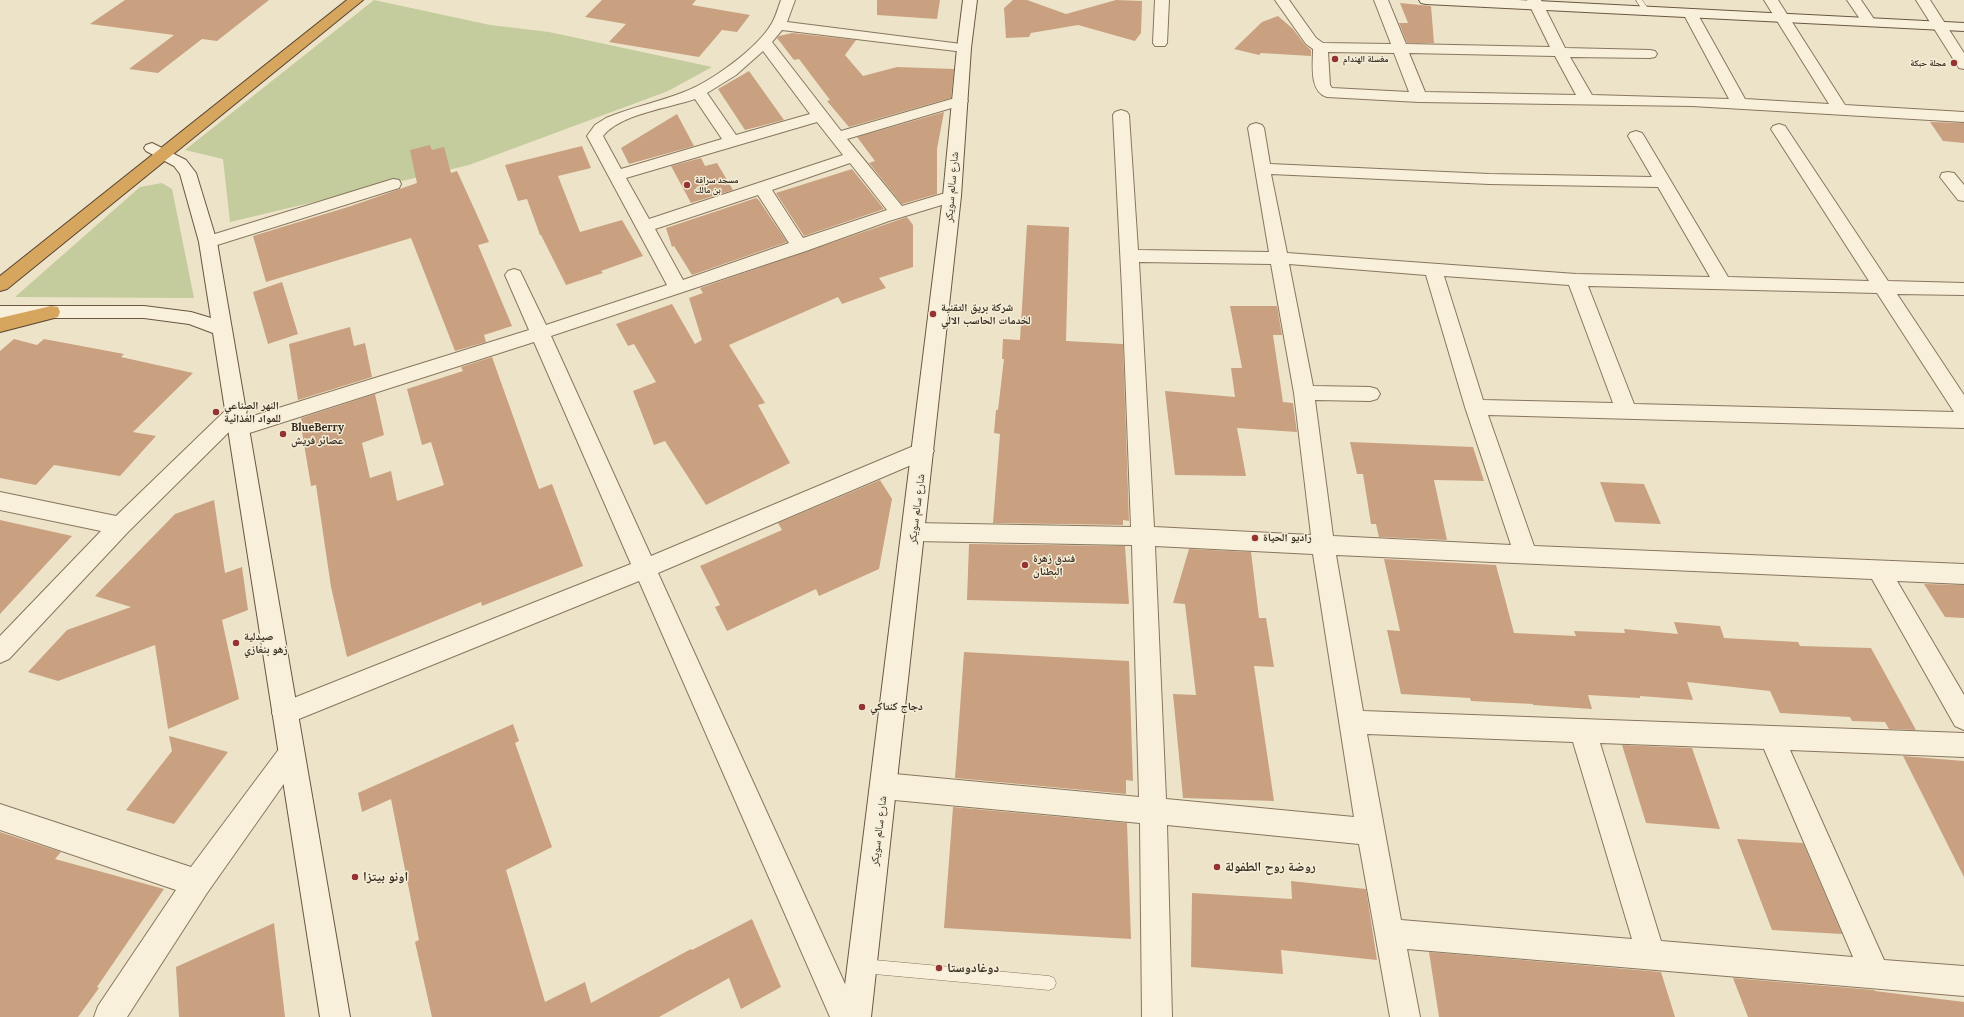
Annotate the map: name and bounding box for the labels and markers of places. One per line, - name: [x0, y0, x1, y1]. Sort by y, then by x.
- marker: مغسلة الهندام: [1330, 54, 1340, 64]
- place label: مغسلة الهندام: [1343, 54, 1388, 64]
- place label: مجلة حبكة: [1910, 58, 1946, 68]
- marker: مجلة حبكة: [1949, 58, 1959, 68]
- place label: مسجد سراقة بن مالك: [695, 175, 739, 196]
- marker: مسجد سراقة بن مالك: [682, 180, 692, 190]
- place label: شركة بريق التقنية لخدمات الحاسب الالي: [941, 301, 1031, 327]
- marker: شركة بريق التقنية لخدمات الحاسب الالي: [928, 309, 938, 319]
- place label: النهر الصناعي للمواد الغذائية: [224, 399, 281, 425]
- marker: النهر الصناعي للمواد الغذائية: [211, 407, 221, 417]
- place label: BlueBerry عصائر فريش: [291, 421, 344, 447]
- marker: BlueBerry عصائر فريش: [278, 429, 288, 439]
- place label: راديو الحياة: [1263, 531, 1312, 545]
- marker: راديو الحياة: [1250, 533, 1260, 543]
- place label: فندق زهرة البطنان: [1033, 552, 1075, 578]
- marker: فندق زهرة البطنان: [1020, 560, 1030, 570]
- place label: صيدلية زهو بنغازي: [244, 630, 288, 656]
- marker: صيدلية زهو بنغازي: [231, 638, 241, 648]
- place label: دجاج كنتاكي: [870, 700, 923, 714]
- marker: دجاج كنتاكي: [857, 702, 867, 712]
- place label: روضة روح الطفولة: [1225, 859, 1316, 875]
- marker: روضة روح الطفولة: [1212, 862, 1222, 872]
- place label: اونو بيتزا: [363, 869, 408, 885]
- marker: اونو بيتزا: [350, 872, 360, 882]
- place label: دوغادوستا: [947, 960, 999, 976]
- marker: دوغادوستا: [934, 963, 944, 973]

